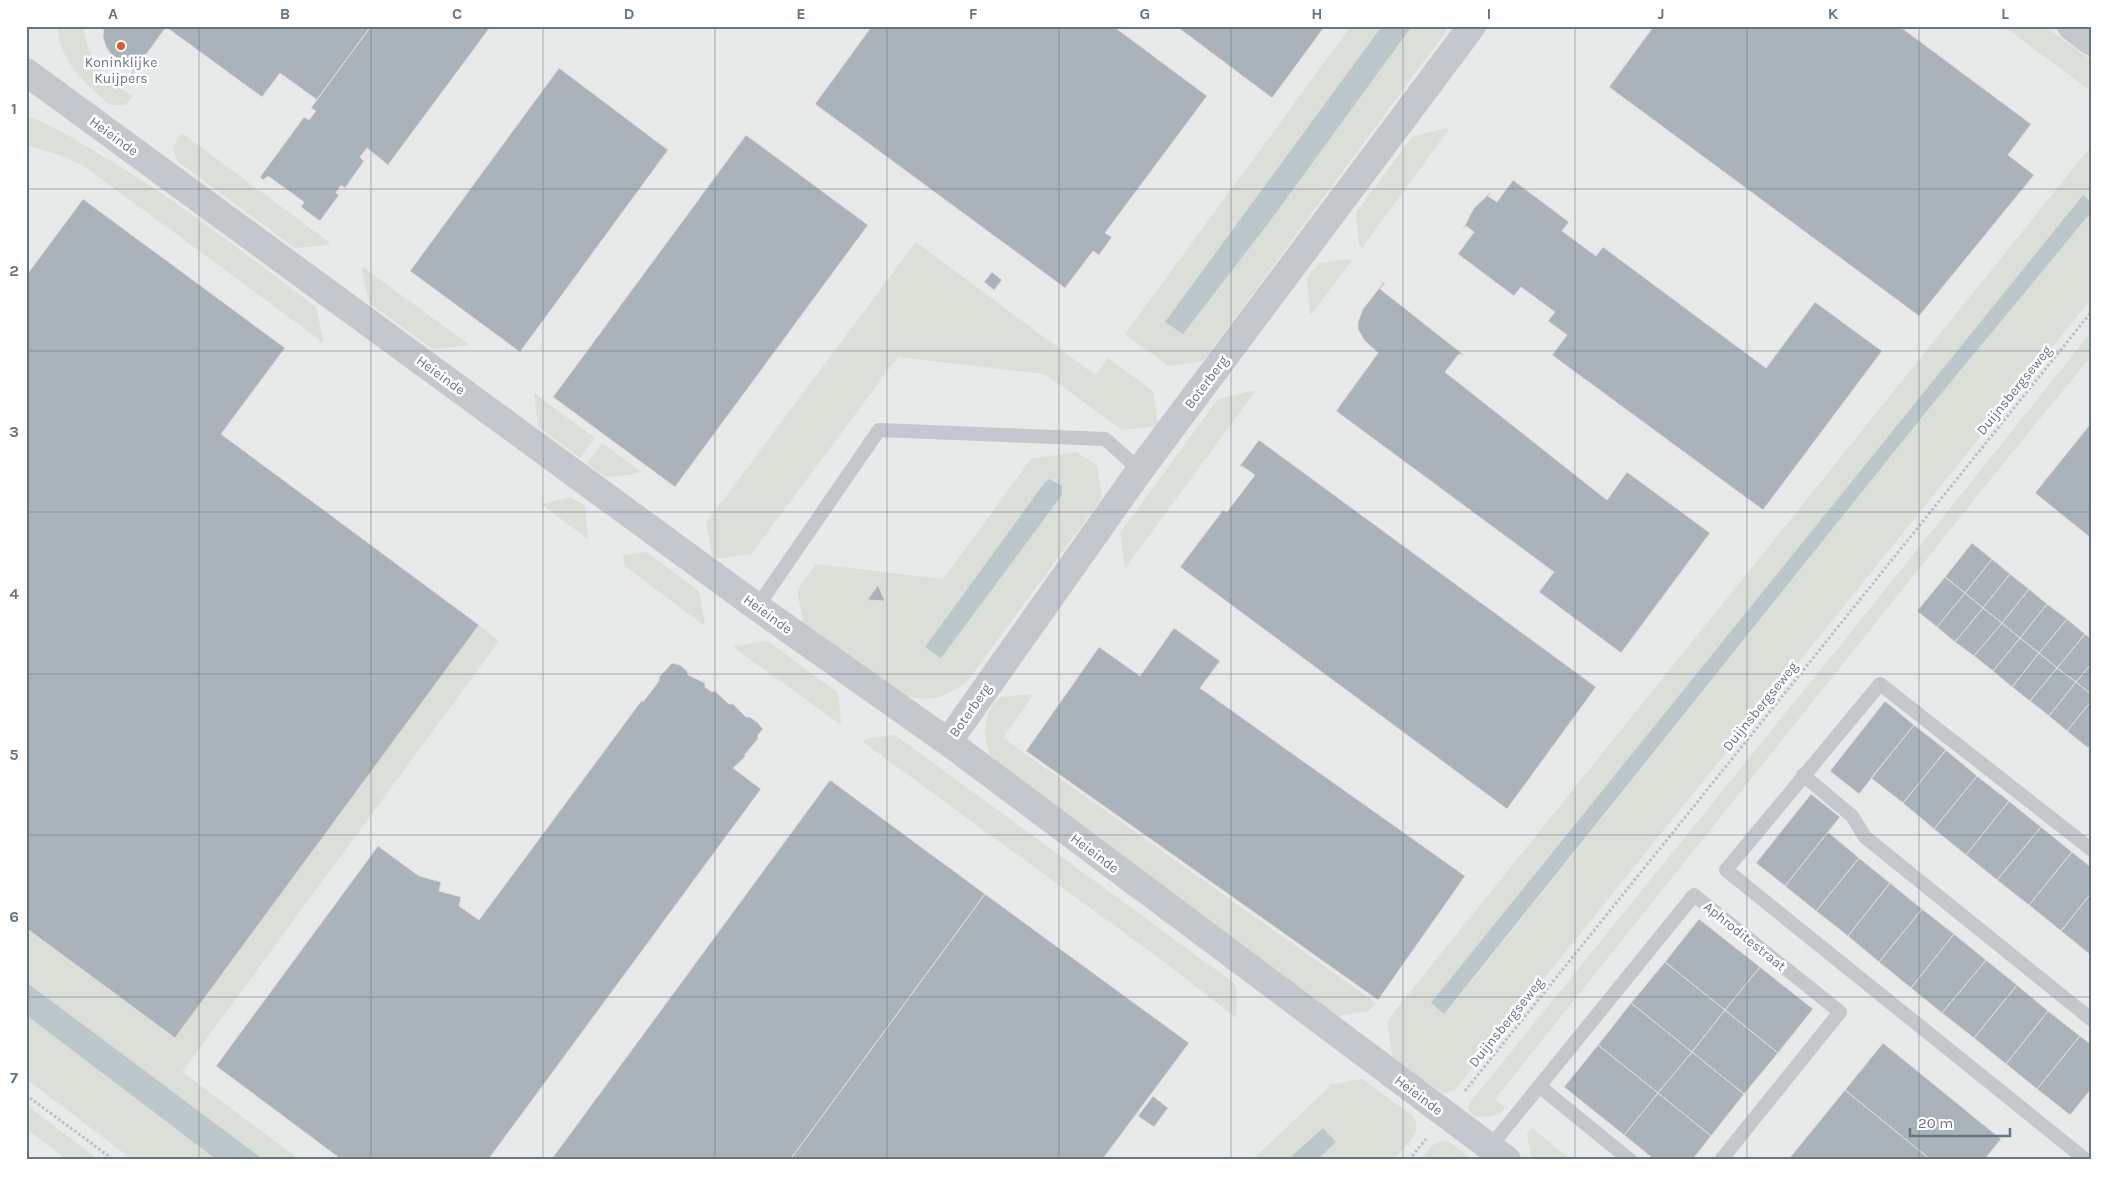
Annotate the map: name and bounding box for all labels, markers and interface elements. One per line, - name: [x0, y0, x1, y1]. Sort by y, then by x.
- text: A: [108, 4, 118, 23]
- text: B: [280, 4, 290, 23]
- text: C: [452, 4, 462, 23]
- text: D: [624, 4, 635, 23]
- text: E: [796, 4, 806, 23]
- text: F: [969, 4, 978, 23]
- text: G: [1140, 4, 1150, 23]
- text: H: [1311, 4, 1323, 23]
- text: I: [1487, 4, 1491, 23]
- text: J: [1657, 4, 1665, 23]
- text: K: [1828, 4, 1839, 23]
- text: L: [2001, 4, 2009, 23]
- marker: Koninklijke Kuijpers: [115, 40, 127, 52]
- place label: Koninklijke Kuijpers: [85, 54, 157, 87]
- text: 1: [11, 99, 17, 118]
- street label: Heieinde: [86, 113, 141, 160]
- text: 2: [9, 261, 19, 280]
- street label: Duijnsbergseweg: [1973, 342, 2056, 438]
- street label: Heieinde: [413, 352, 468, 399]
- street label: Boterberg: [1181, 352, 1232, 412]
- text: 3: [9, 422, 19, 441]
- text: 4: [9, 584, 19, 603]
- street label: Heieinde: [740, 591, 795, 638]
- street label: Duijnsbergseweg: [1719, 658, 1802, 754]
- street label: Boterberg: [946, 680, 995, 741]
- text: 5: [9, 745, 19, 764]
- street label: Heieinde: [1067, 830, 1122, 877]
- street label: Aphroditestraat: [1700, 898, 1789, 975]
- text: 6: [9, 907, 19, 926]
- street label: Duijnsbergseweg: [1465, 974, 1548, 1070]
- text: 7: [10, 1068, 18, 1087]
- street label: Heieinde: [1391, 1072, 1446, 1119]
- scale bar: [1910, 1106, 2010, 1138]
- text: 20 m: [1918, 1114, 1953, 1132]

